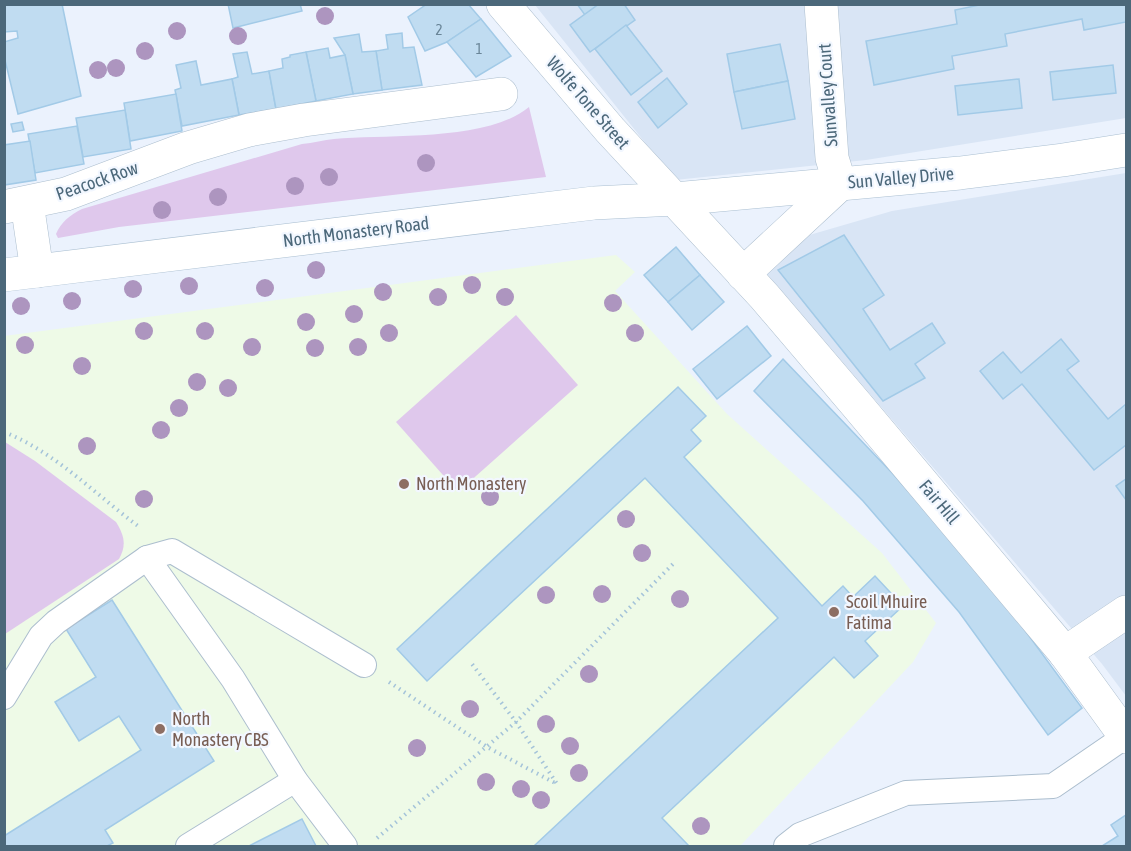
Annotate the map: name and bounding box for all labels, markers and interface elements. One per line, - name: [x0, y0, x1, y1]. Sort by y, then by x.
- house number: 2: [435, 21, 443, 38]
- house number: 1: [475, 40, 483, 57]
- street label: Sunvalley Court: [813, 43, 842, 147]
- street label: Wolfe Tone Street: [543, 52, 634, 153]
- street label: Peacock Row: [53, 157, 141, 204]
- street label: Sun Valley Drive: [847, 162, 955, 193]
- street label: North Monastery Road: [282, 212, 430, 251]
- place label: North Monastery: [416, 473, 526, 494]
- street label: Fair Hill: [915, 475, 964, 528]
- marker: North Monastery: [397, 477, 411, 491]
- place label: Scoil Mhuire Fatima: [846, 591, 927, 633]
- marker: Scoil Mhuire Fatima: [827, 605, 841, 619]
- place label: North Monastery CBS: [172, 708, 269, 750]
- marker: North Monastery CBS: [153, 722, 167, 736]

